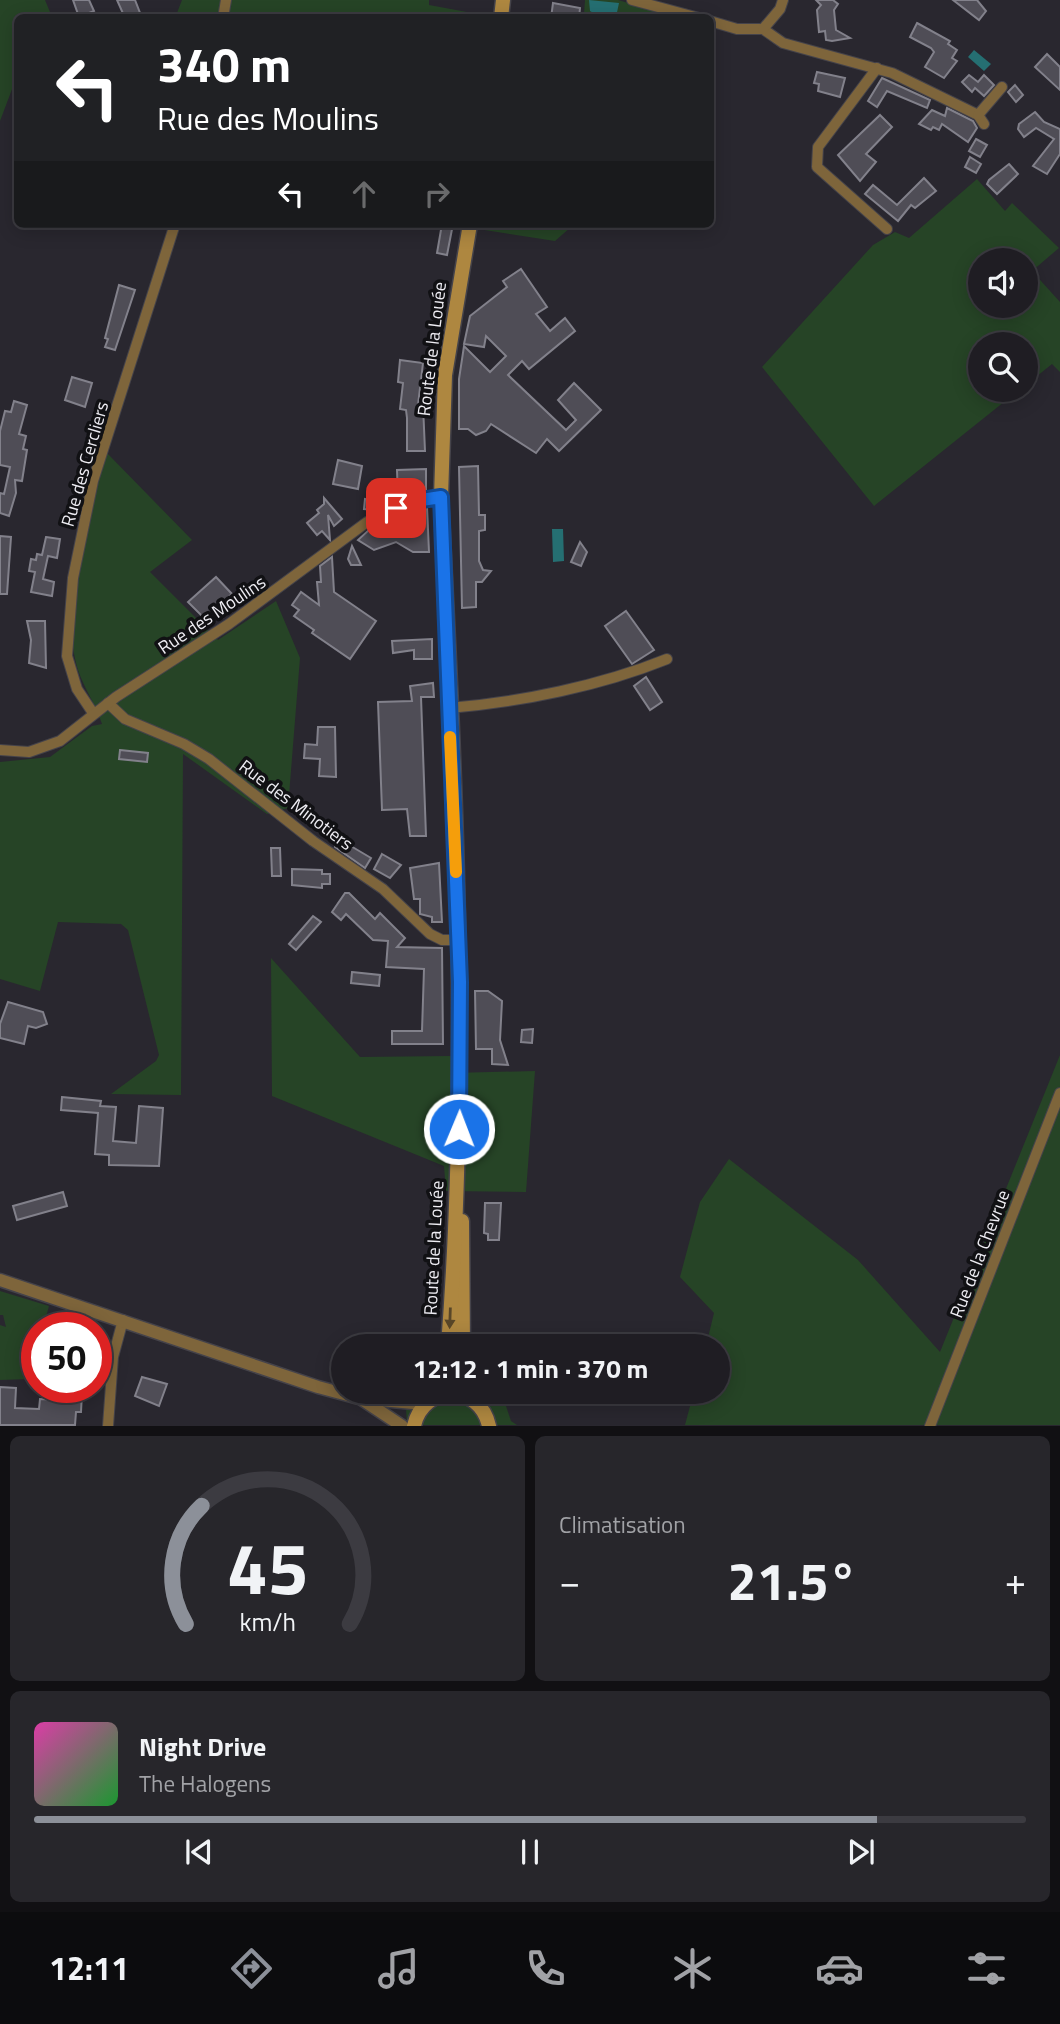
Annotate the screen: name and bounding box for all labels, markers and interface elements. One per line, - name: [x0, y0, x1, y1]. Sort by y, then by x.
- text: 340 m: [157, 26, 291, 101]
- icon: left: [42, 42, 133, 133]
- text: Rue des Moulins: [157, 94, 379, 142]
- icon: left: [272, 175, 310, 213]
- icon: ahead: [345, 175, 383, 213]
- icon: right: [418, 175, 456, 213]
- map controls: [968, 248, 1038, 402]
- button: sound: [968, 248, 1038, 318]
- street label: Route de la Louée: [410, 280, 453, 418]
- button: search: [968, 332, 1038, 402]
- street label: Rue des Cercliers: [54, 398, 115, 530]
- pin: [366, 478, 426, 538]
- icon: arrive: [377, 489, 415, 527]
- street label: Rue des Moulins: [152, 568, 271, 661]
- street label: Rue des Minotiers: [234, 753, 359, 857]
- position arrow: [422, 1092, 496, 1166]
- street label: Route de la Louée: [416, 1180, 451, 1316]
- street label: Rue de la Chevrue: [943, 1186, 1016, 1322]
- one-way arrow: [444, 1307, 455, 1329]
- speed limit sign: 50: [21, 1312, 112, 1403]
- text: 12:12 · 1 min · 370 m: [413, 1349, 648, 1388]
- text: Climatisation: [559, 1507, 686, 1542]
- text: 45: [227, 1513, 308, 1623]
- text: 21.5°: [728, 1541, 857, 1620]
- text: −: [559, 1552, 580, 1610]
- text: +: [1005, 1552, 1026, 1610]
- text: km/h: [239, 1603, 296, 1641]
- text: Night Drive: [139, 1727, 266, 1766]
- text: The Halogens: [139, 1766, 271, 1801]
- icon: previous: [180, 1833, 218, 1871]
- icon: pause: [511, 1833, 549, 1871]
- icon: next: [842, 1833, 880, 1871]
- text: 12:11: [49, 1944, 129, 1992]
- icon: directions: [227, 1944, 276, 1993]
- icon: music: [374, 1944, 423, 1993]
- icon: phone: [521, 1944, 570, 1993]
- icon: climate: [668, 1944, 717, 1993]
- icon: car: [815, 1944, 864, 1993]
- icon: filters: [962, 1944, 1011, 1993]

